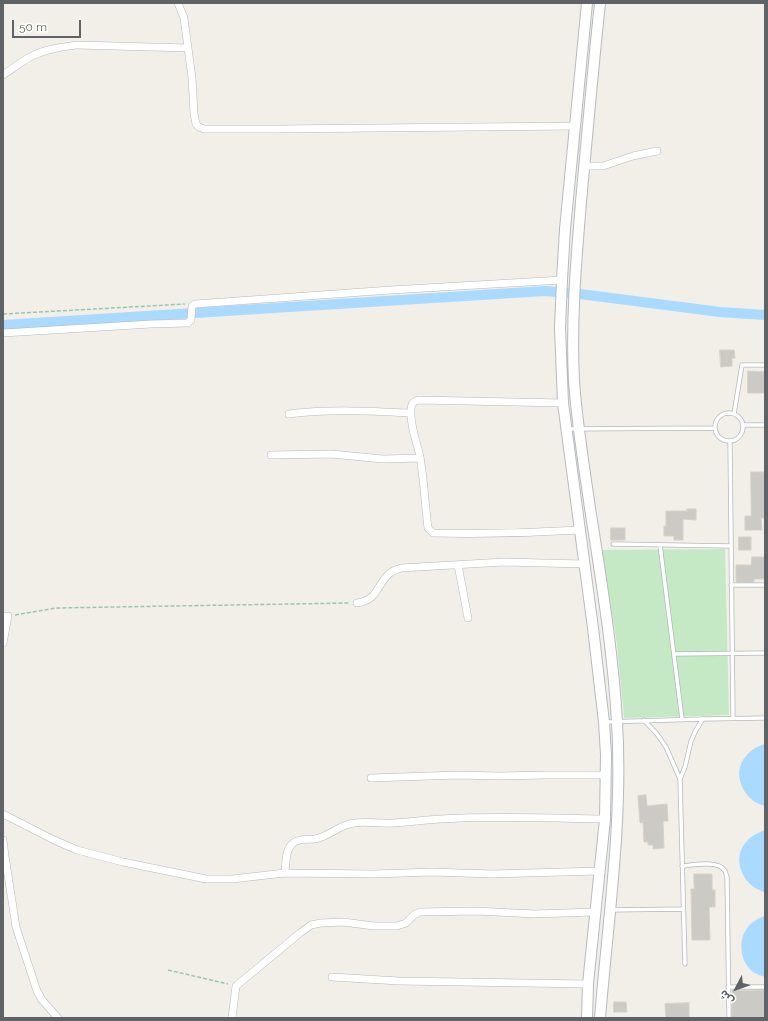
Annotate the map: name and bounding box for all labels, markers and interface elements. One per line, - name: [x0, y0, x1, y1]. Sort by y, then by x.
- scale bar: [14, 12, 83, 38]
- text: 50 m: [19, 20, 47, 34]
- north arrow: [716, 969, 756, 1009]
- text: ش: [717, 987, 736, 1007]

